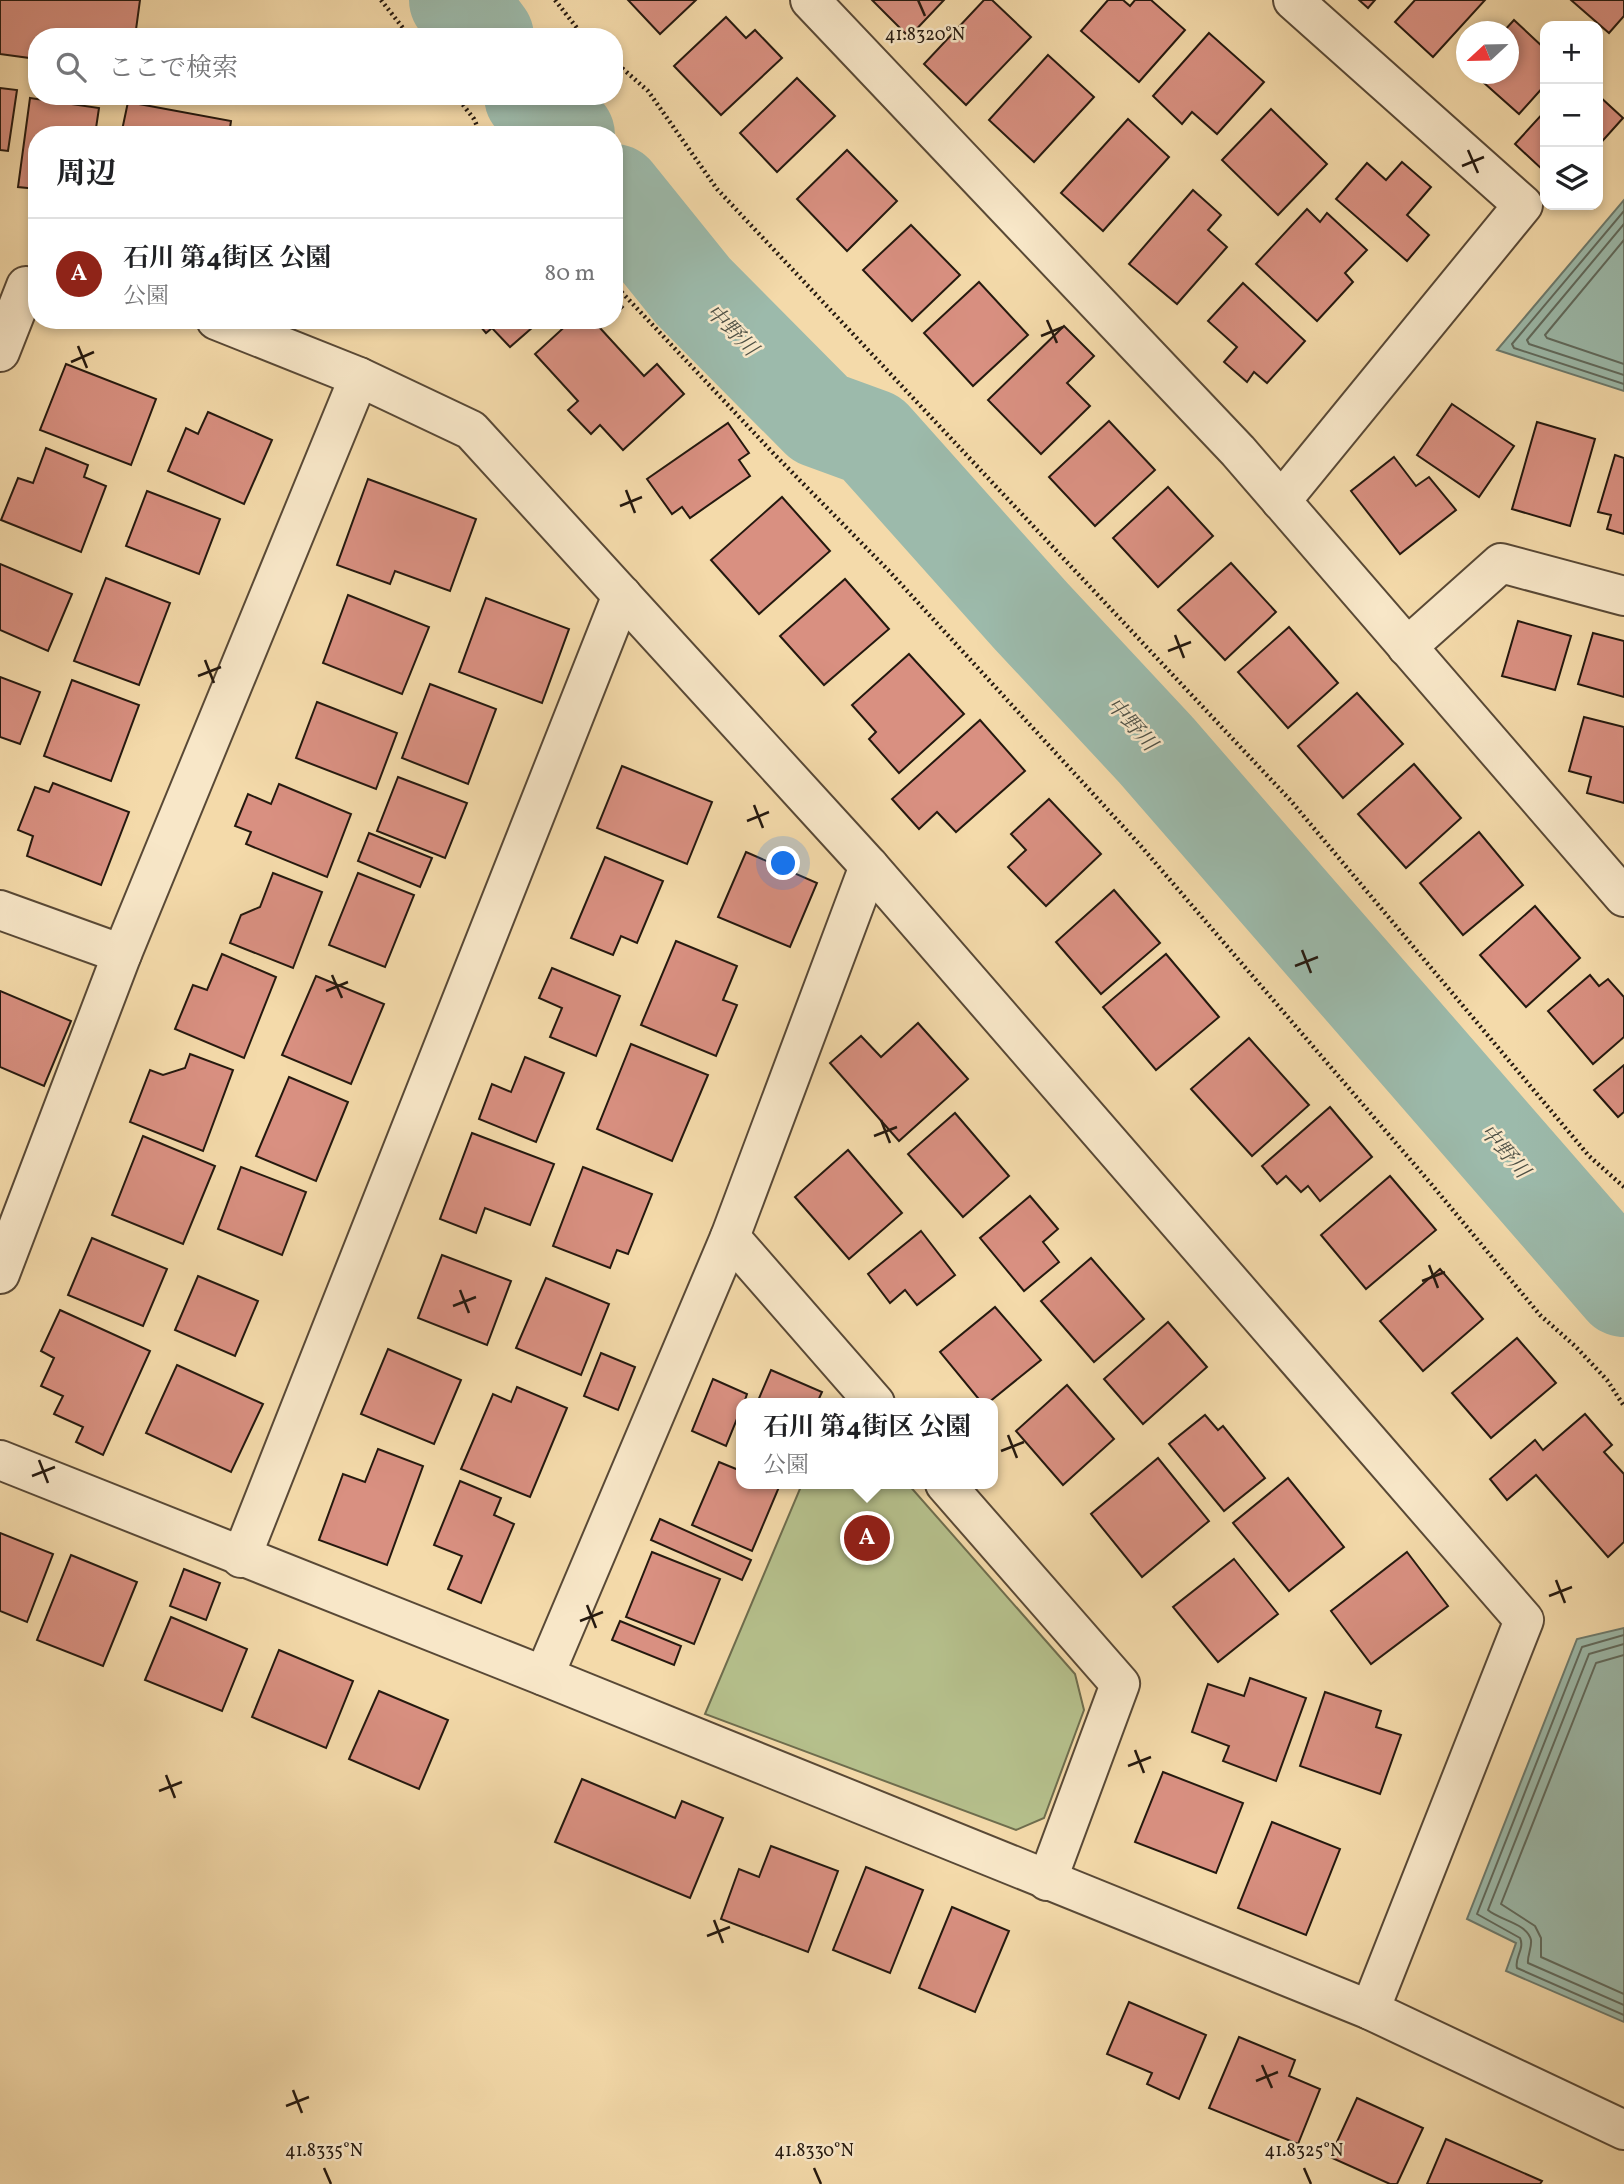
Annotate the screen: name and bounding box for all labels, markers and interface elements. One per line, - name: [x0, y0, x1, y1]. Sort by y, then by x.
- north arrow: [1456, 21, 1519, 84]
- map controls: [1540, 21, 1603, 210]
- button: +: [1540, 21, 1603, 84]
- text: 41.8320°N: [885, 23, 965, 48]
- search box: [28, 28, 623, 105]
- icon: search: [52, 48, 90, 86]
- text: ここで検索: [108, 51, 238, 87]
- button: −: [1540, 84, 1603, 147]
- button: layers: [1540, 147, 1603, 210]
- text: 周辺: [56, 154, 116, 196]
- text: 石川 第4街区 公園: [123, 241, 331, 277]
- text: A: [71, 258, 87, 290]
- text: 80 m: [545, 258, 595, 290]
- text: 公園: [123, 281, 169, 313]
- water label: 中野川: [698, 299, 765, 365]
- water label: 中野川: [1099, 692, 1164, 760]
- your location: [766, 846, 800, 880]
- water label: 中野川: [1472, 1119, 1537, 1187]
- popup: [736, 1398, 998, 1489]
- text: 石川 第4街区 公園: [763, 1410, 971, 1446]
- text: 公園: [763, 1450, 809, 1482]
- pin: A: [844, 1512, 890, 1564]
- text: 41.8335°N: [285, 2139, 363, 2164]
- text: 41.8330°N: [774, 2139, 854, 2164]
- text: 41.8325°N: [1265, 2139, 1343, 2164]

